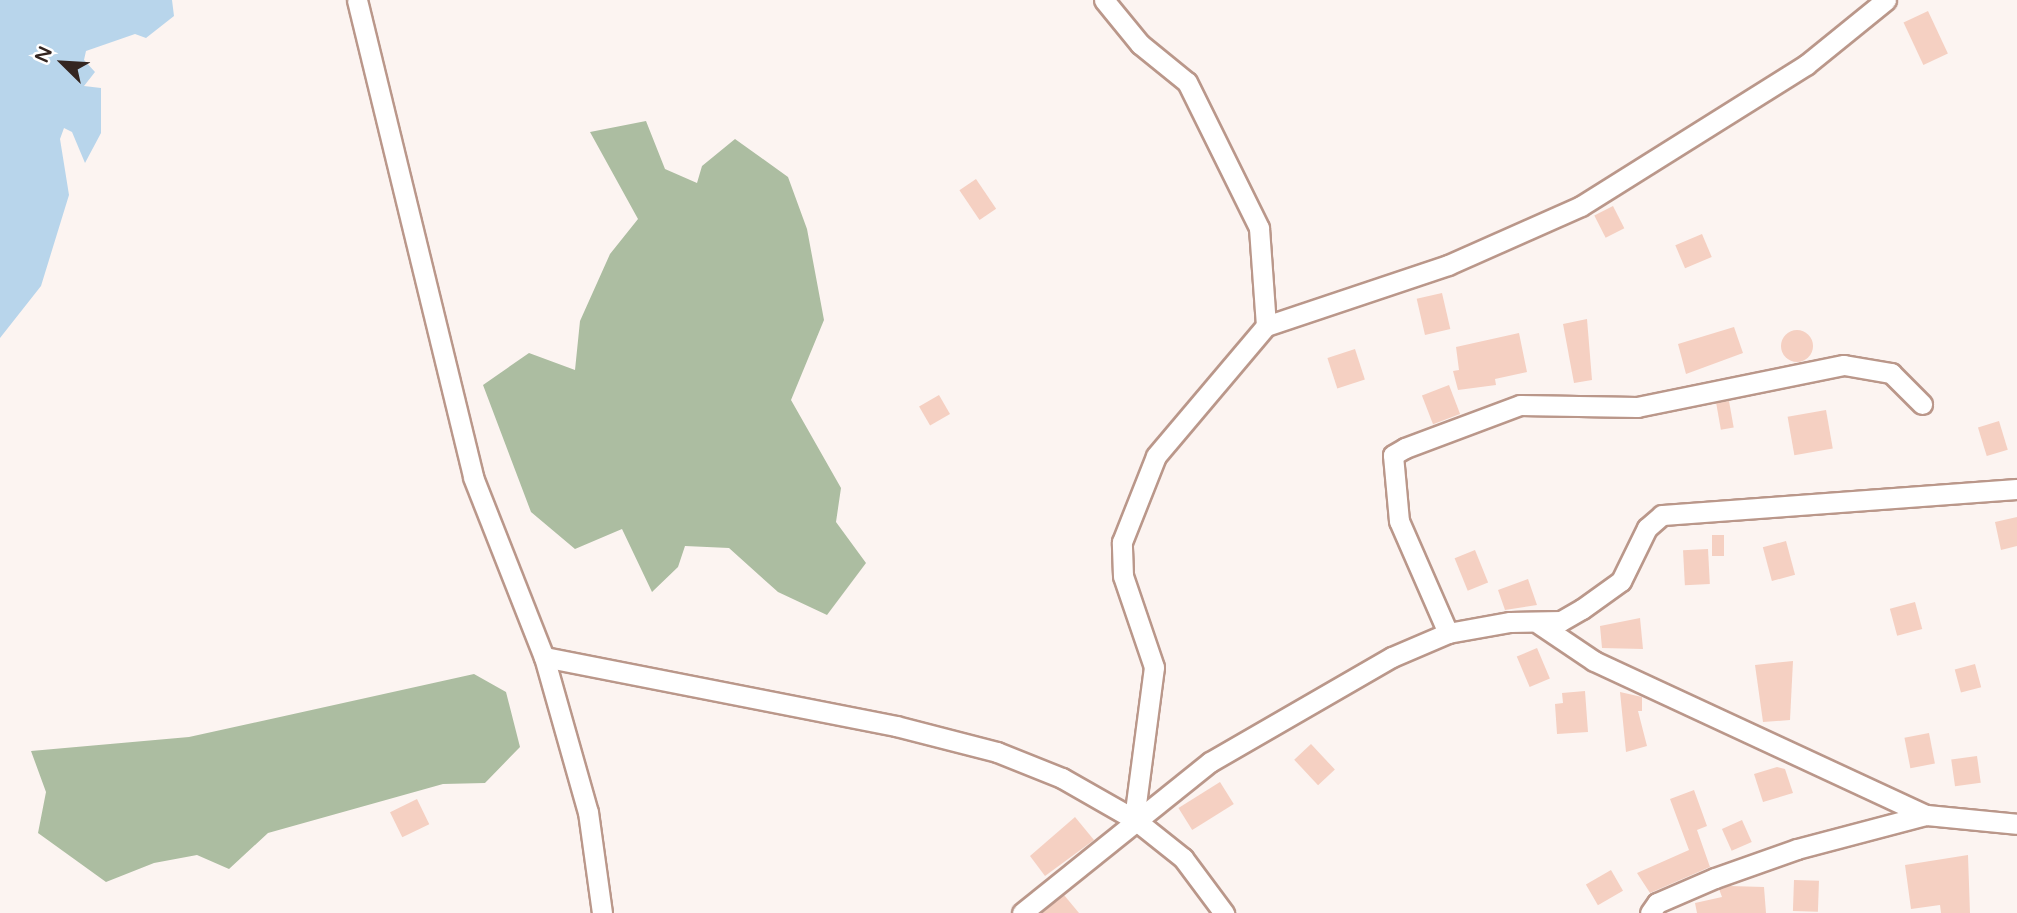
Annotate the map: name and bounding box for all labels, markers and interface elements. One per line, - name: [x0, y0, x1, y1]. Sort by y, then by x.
- north arrow: [28, 28, 98, 98]
- text: N: [31, 43, 57, 66]

